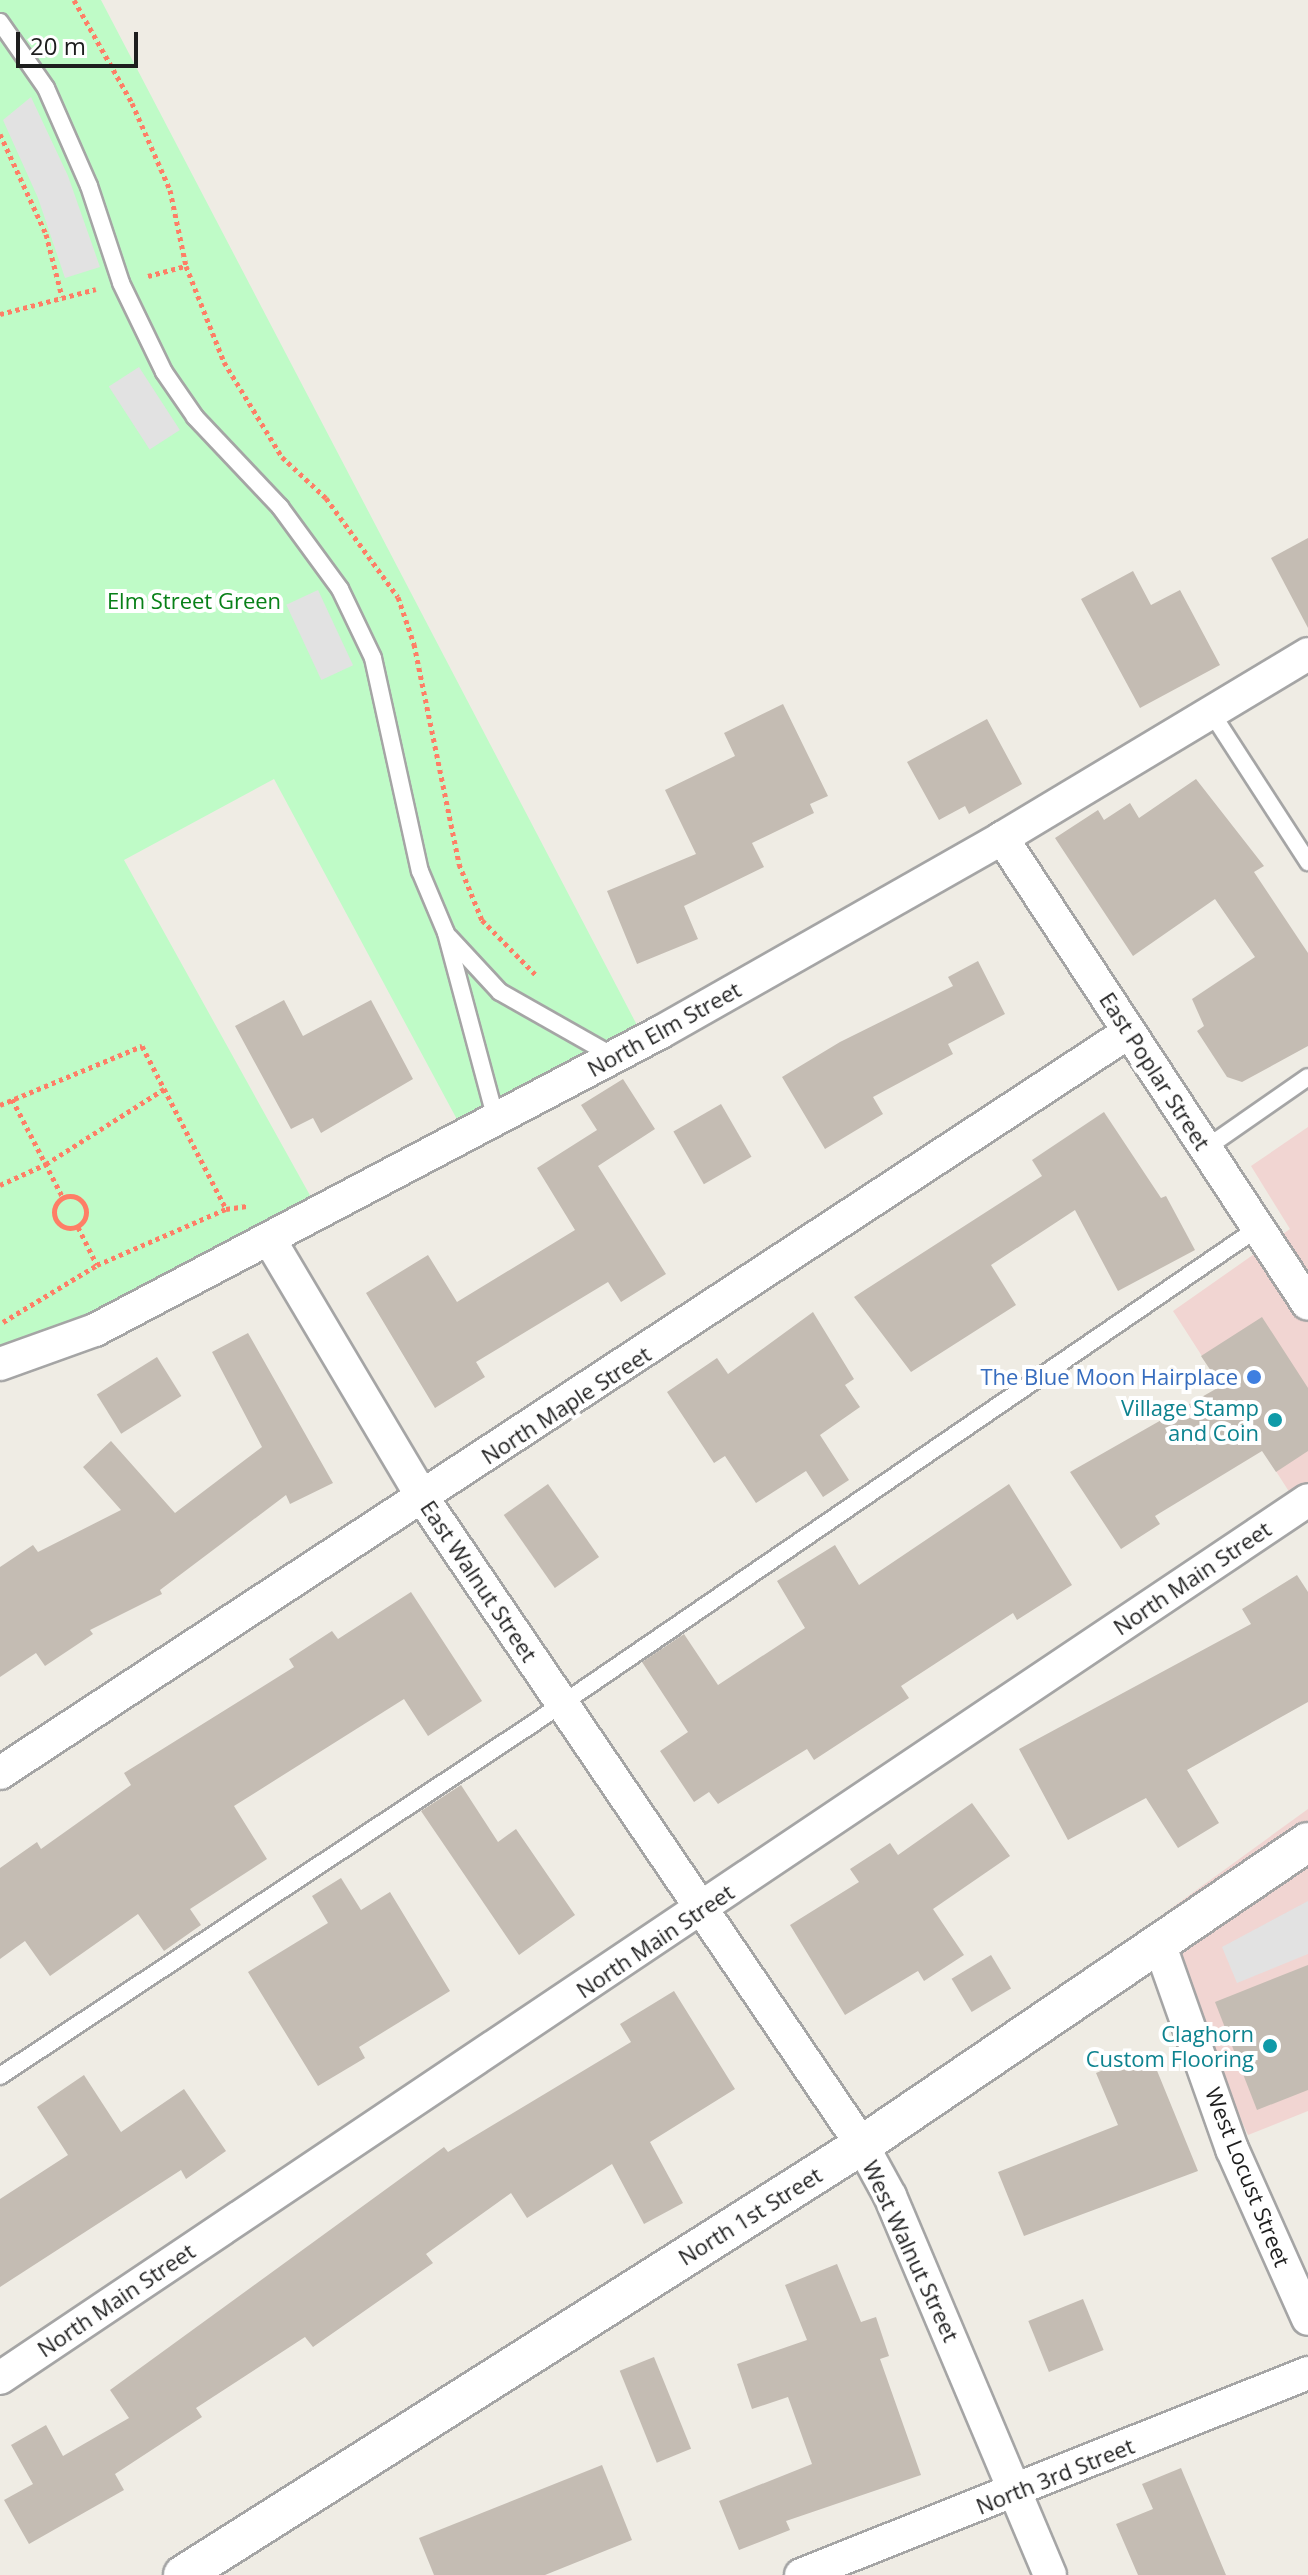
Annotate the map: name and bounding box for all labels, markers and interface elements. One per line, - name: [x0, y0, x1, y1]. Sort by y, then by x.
- scale bar: [20, 16, 142, 66]
- text: 20 m: [30, 29, 86, 62]
- park label: Elm Street Green: [107, 588, 281, 614]
- street label: North Elm Street: [583, 976, 745, 1082]
- street label: East Poplar Street: [1094, 987, 1216, 1155]
- street label: North Maple Street: [476, 1340, 656, 1470]
- place label: The Blue Moon Hairplace: [980, 1364, 1238, 1390]
- marker: The Blue Moon Hairplace: [1245, 1368, 1263, 1386]
- place label: Village Stamp and Coin: [1121, 1394, 1259, 1446]
- marker: Village Stamp and Coin: [1266, 1411, 1284, 1429]
- street label: East Walnut Street: [415, 1495, 543, 1667]
- street label: North Main Street: [1108, 1516, 1276, 1640]
- street label: North Main Street: [571, 1879, 739, 2003]
- place label: Claghorn Custom Flooring: [1086, 2020, 1254, 2072]
- marker: Claghorn Custom Flooring: [1261, 2037, 1279, 2055]
- street label: West Locust Street: [1200, 2084, 1296, 2270]
- street label: West Walnut Street: [857, 2156, 965, 2346]
- street label: North 1st Street: [674, 2161, 826, 2271]
- street label: North Main Street: [32, 2238, 200, 2362]
- street label: North 3rd Street: [972, 2432, 1138, 2520]

